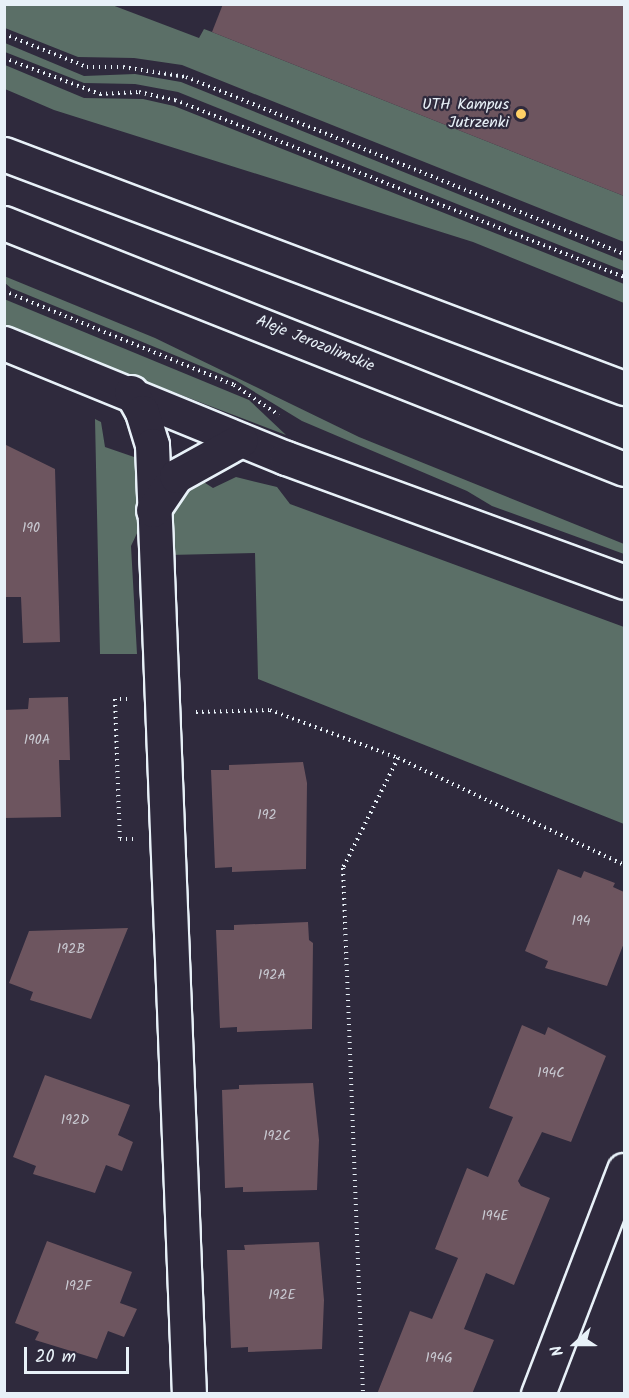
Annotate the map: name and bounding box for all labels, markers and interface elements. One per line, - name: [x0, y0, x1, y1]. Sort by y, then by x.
- place label: UTH Kampus Jutrzenki: [422, 95, 509, 133]
- marker: UTH Kampus Jutrzenki: [514, 107, 528, 121]
- street label: Aleje Jerozolimskie: [253, 312, 377, 376]
- house number: 190: [22, 520, 40, 536]
- house number: 190A: [24, 732, 50, 748]
- house number: 192: [257, 807, 277, 823]
- house number: 194: [572, 913, 590, 929]
- house number: 192B: [57, 941, 85, 957]
- house number: 192A: [258, 967, 286, 983]
- house number: 194C: [537, 1065, 565, 1081]
- house number: 192D: [61, 1112, 89, 1128]
- house number: 192C: [263, 1128, 291, 1144]
- house number: 194E: [481, 1208, 509, 1224]
- house number: 192F: [65, 1278, 91, 1294]
- house number: 192E: [268, 1287, 296, 1303]
- north arrow: [545, 1314, 605, 1374]
- scale bar: [27, 1335, 132, 1373]
- text: N: [544, 1341, 571, 1360]
- text: 20 m: [35, 1343, 76, 1372]
- house number: 194G: [425, 1350, 453, 1366]

